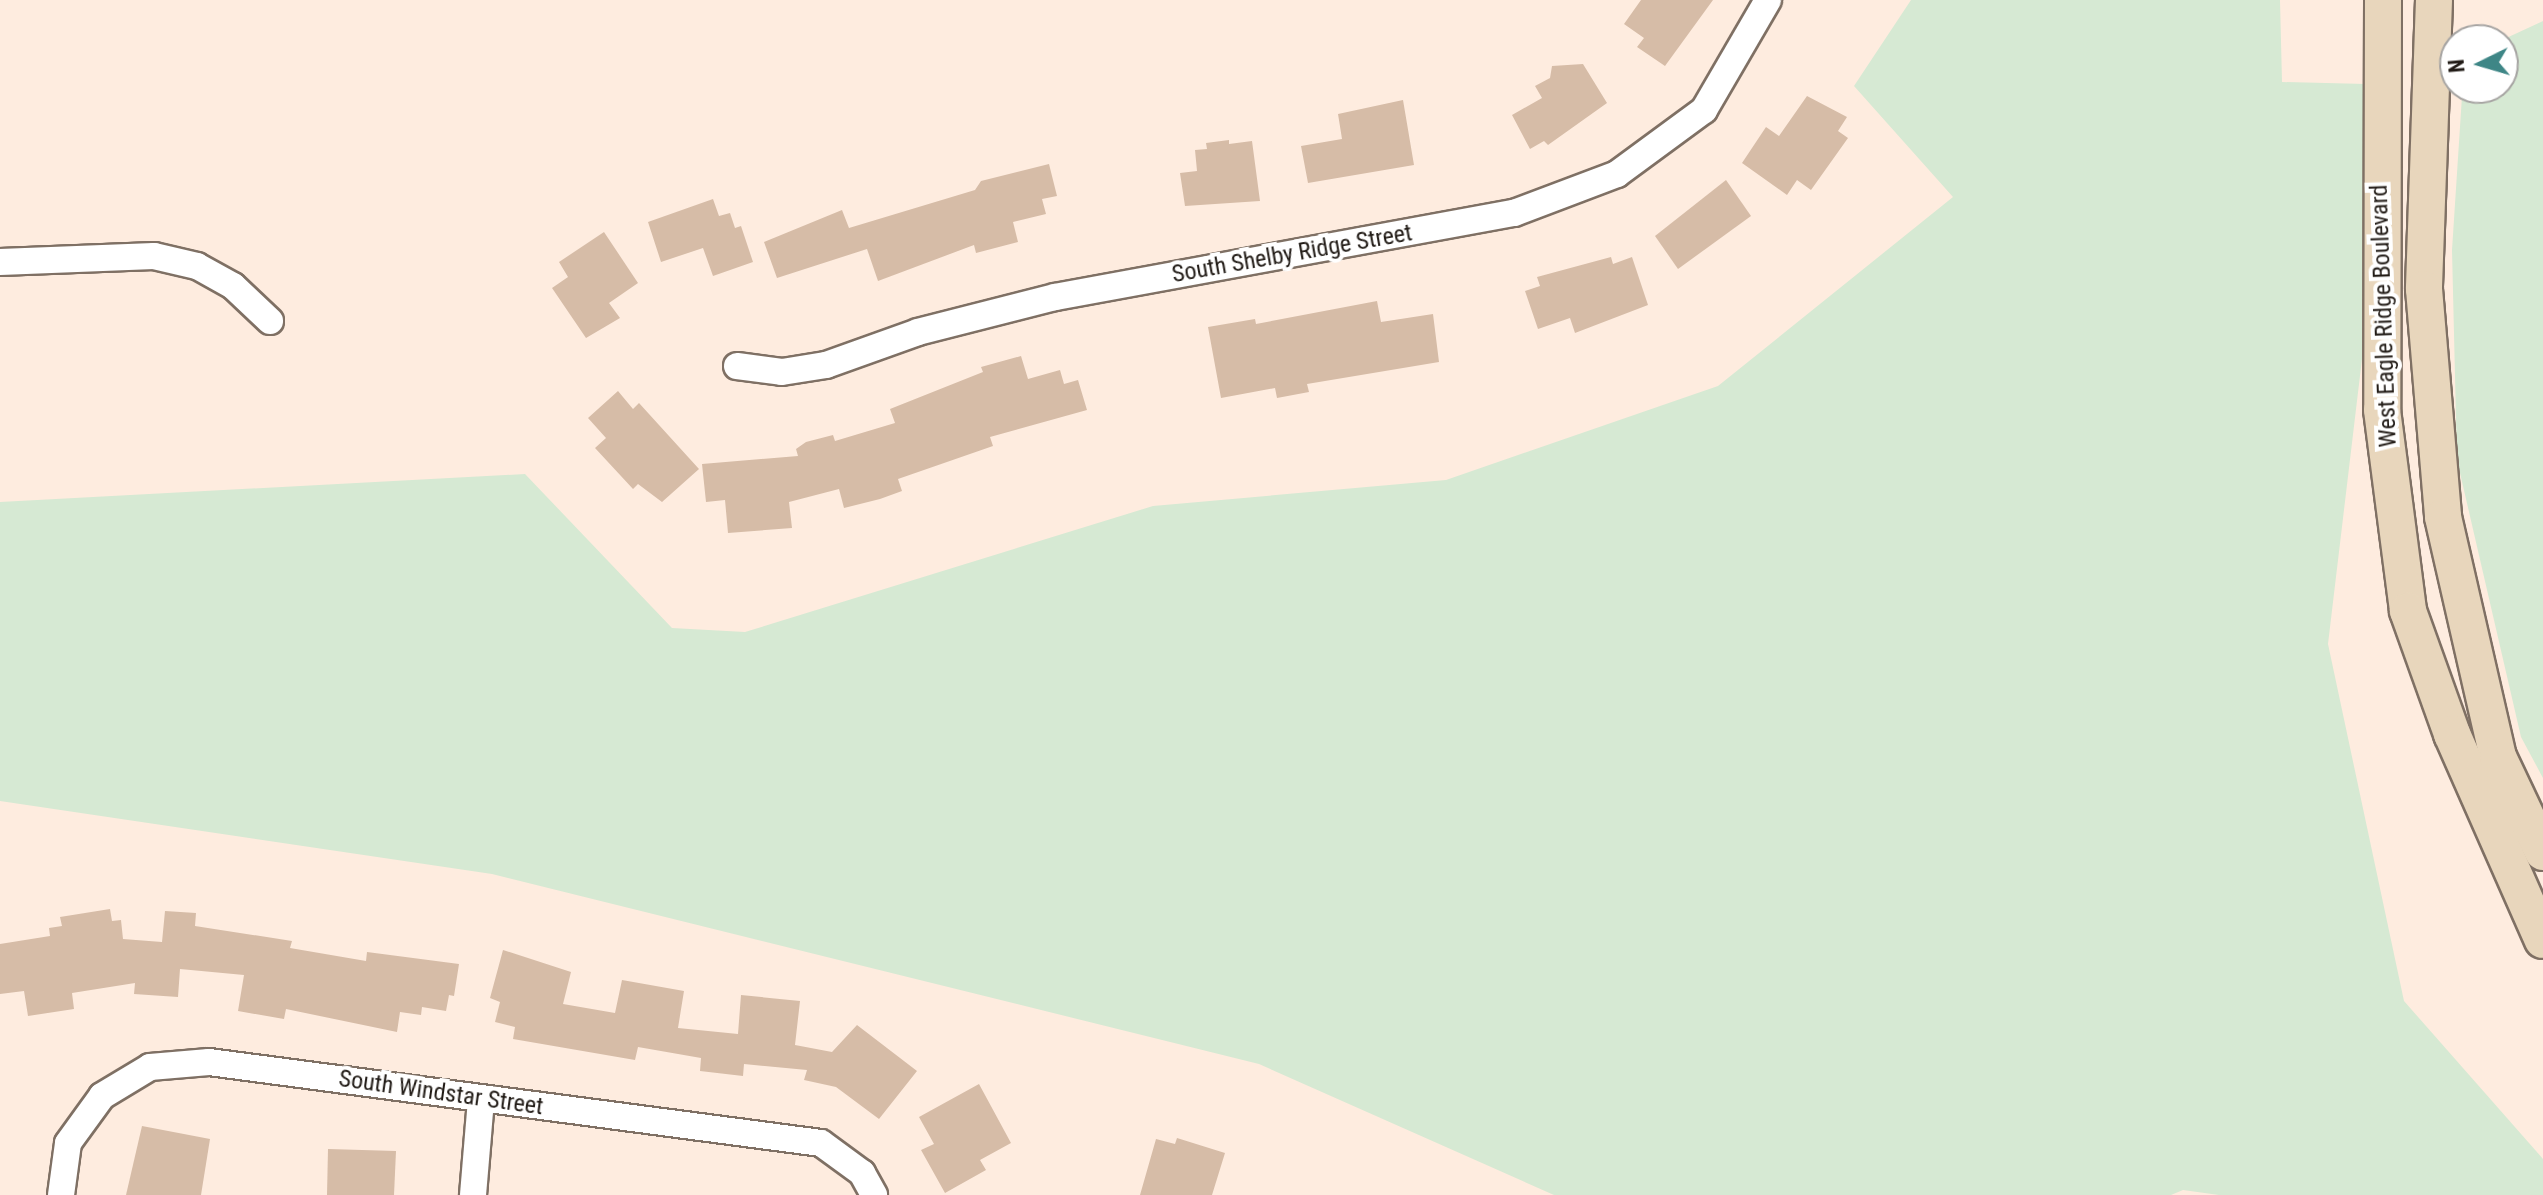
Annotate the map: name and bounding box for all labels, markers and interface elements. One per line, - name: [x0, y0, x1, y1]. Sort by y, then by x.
- north arrow: [2439, 24, 2519, 104]
- text: N: [2444, 58, 2470, 74]
- street label: West Eagle Ridge Boulevard: [2365, 184, 2403, 448]
- street label: South Shelby Ridge Street: [1170, 219, 1414, 289]
- street label: South Windstar Street: [337, 1064, 545, 1122]

